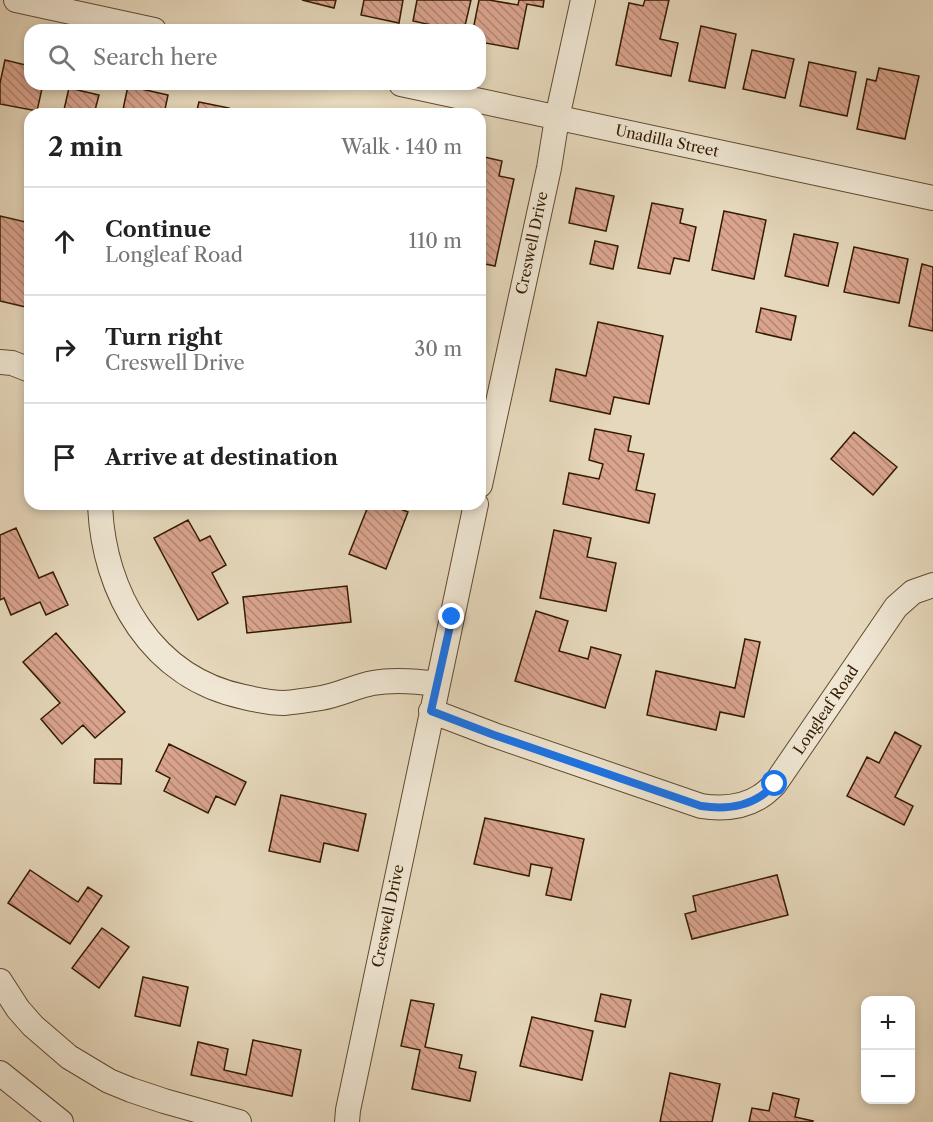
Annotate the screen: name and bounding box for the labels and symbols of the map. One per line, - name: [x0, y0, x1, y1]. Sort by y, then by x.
- street label: Unadilla Street: [614, 120, 721, 161]
- street label: Creswell Drive: [511, 190, 552, 296]
- route end: [438, 603, 464, 629]
- street label: Longleaf Road: [789, 661, 862, 758]
- route start: [761, 770, 787, 796]
- street label: Creswell Drive: [367, 863, 408, 969]

